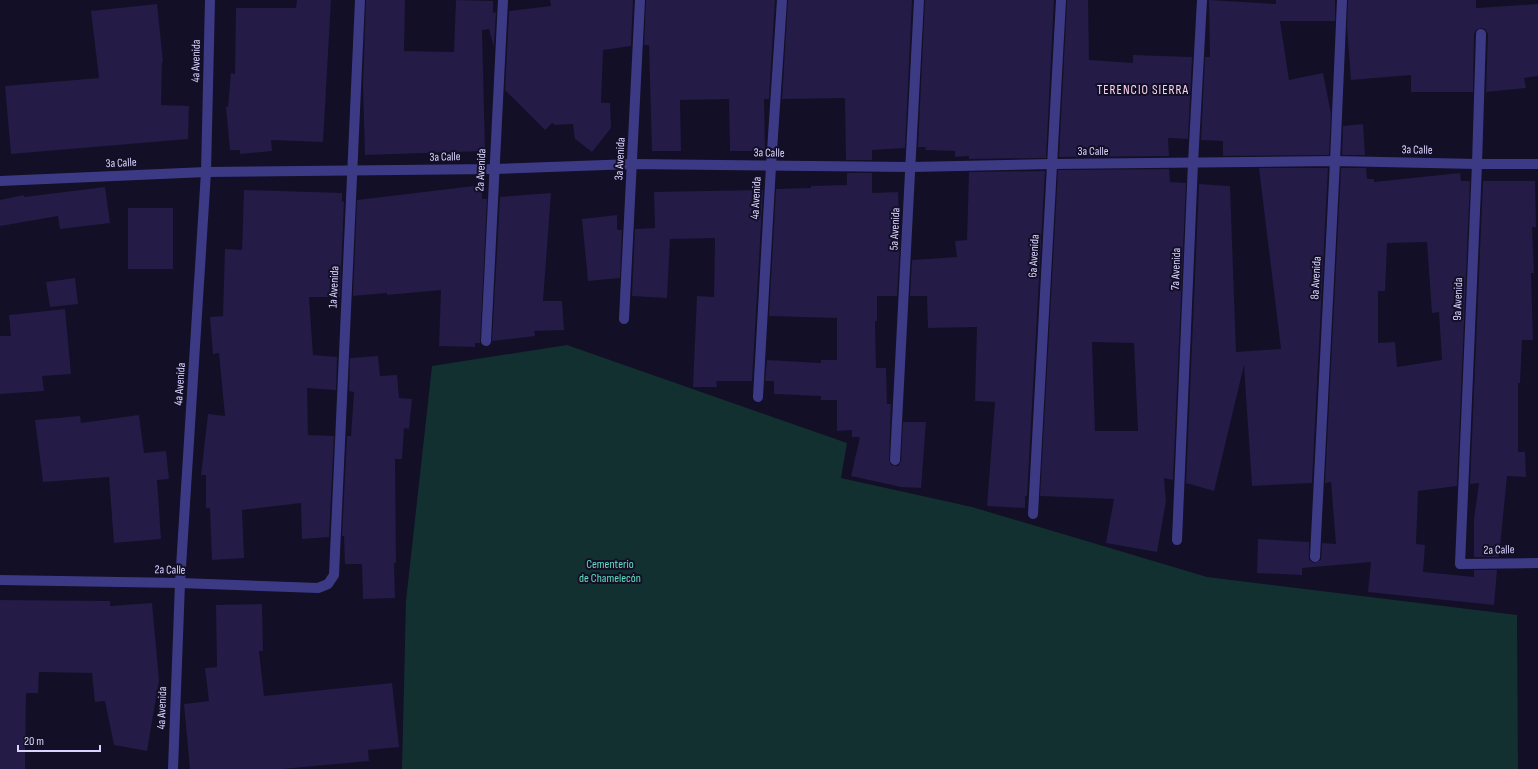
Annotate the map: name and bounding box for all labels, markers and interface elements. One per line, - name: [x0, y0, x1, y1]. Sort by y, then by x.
- street label: 4a Avenida: [188, 39, 204, 83]
- district label: TERENCIO SIERRA: [1097, 82, 1189, 98]
- street label: 3a Avenida: [611, 137, 629, 181]
- street label: 3a Calle: [1401, 142, 1433, 158]
- street label: 3a Calle: [1077, 144, 1109, 159]
- street label: 3a Calle: [753, 145, 785, 161]
- street label: 2a Avenida: [472, 148, 490, 192]
- street label: 3a Calle: [429, 149, 461, 165]
- street label: 3a Calle: [105, 155, 137, 171]
- street label: 4a Avenida: [747, 176, 765, 220]
- street label: 5a Avenida: [886, 207, 904, 251]
- street label: 6a Avenida: [1025, 234, 1043, 278]
- street label: 7a Avenida: [1168, 247, 1184, 291]
- street label: 8a Avenida: [1307, 256, 1325, 300]
- street label: 1a Avenida: [325, 265, 343, 308]
- street label: 9a Avenida: [1450, 277, 1466, 321]
- street label: 4a Avenida: [171, 362, 189, 406]
- street label: 2a Calle: [1483, 542, 1515, 558]
- park label: Cementerio de Chamelecón: [579, 557, 641, 586]
- street label: 2a Calle: [154, 562, 186, 578]
- street label: 4a Avenida: [154, 686, 170, 730]
- scale bar: [18, 727, 100, 753]
- text: 20 m: [24, 734, 44, 749]

